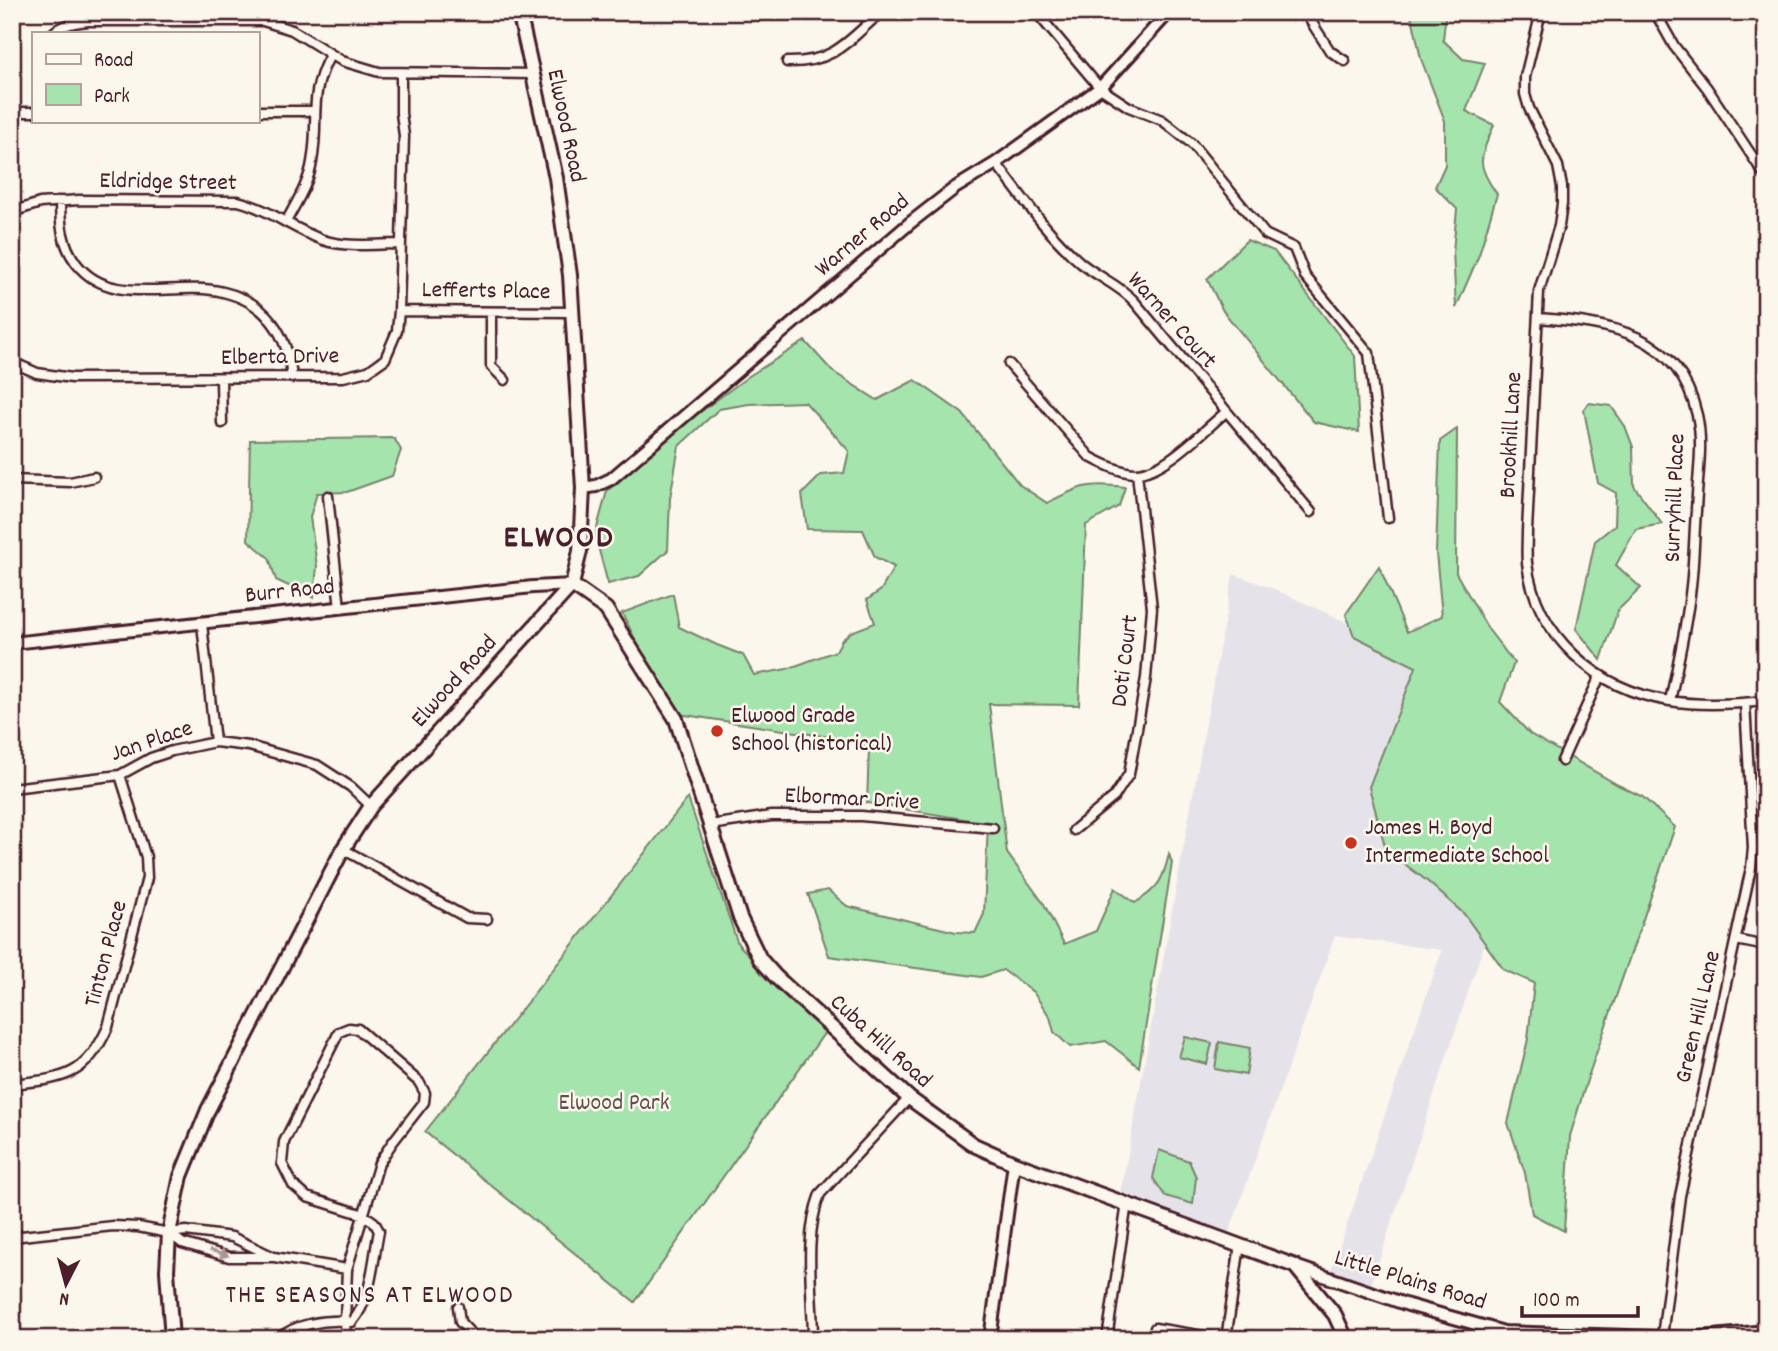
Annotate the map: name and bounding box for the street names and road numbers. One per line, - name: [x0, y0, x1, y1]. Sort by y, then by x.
- street label: Elwood Road: [536, 66, 594, 186]
- street label: Eldridge Street: [99, 165, 237, 201]
- street label: Warner Road: [808, 186, 918, 286]
- street label: Warner Court: [1118, 265, 1224, 377]
- street label: Lefferts Place: [421, 274, 551, 310]
- street label: Elberta Drive: [221, 340, 339, 376]
- street label: Brookhill Lane: [1492, 371, 1532, 499]
- street label: Surryhill Place: [1657, 433, 1695, 563]
- street label: Burr Road: [244, 570, 336, 614]
- street label: Doti Court: [1103, 613, 1149, 709]
- street label: Elwood Road: [404, 628, 506, 736]
- street label: Jan Place: [106, 712, 198, 772]
- street label: Elbormar Drive: [784, 779, 920, 821]
- street label: Tinton Place: [76, 897, 138, 1011]
- street label: Green Hill Lane: [1667, 947, 1731, 1087]
- street label: Cuba Hill Road: [821, 987, 939, 1097]
- street label: Little Plains Road: [1330, 1242, 1490, 1320]

